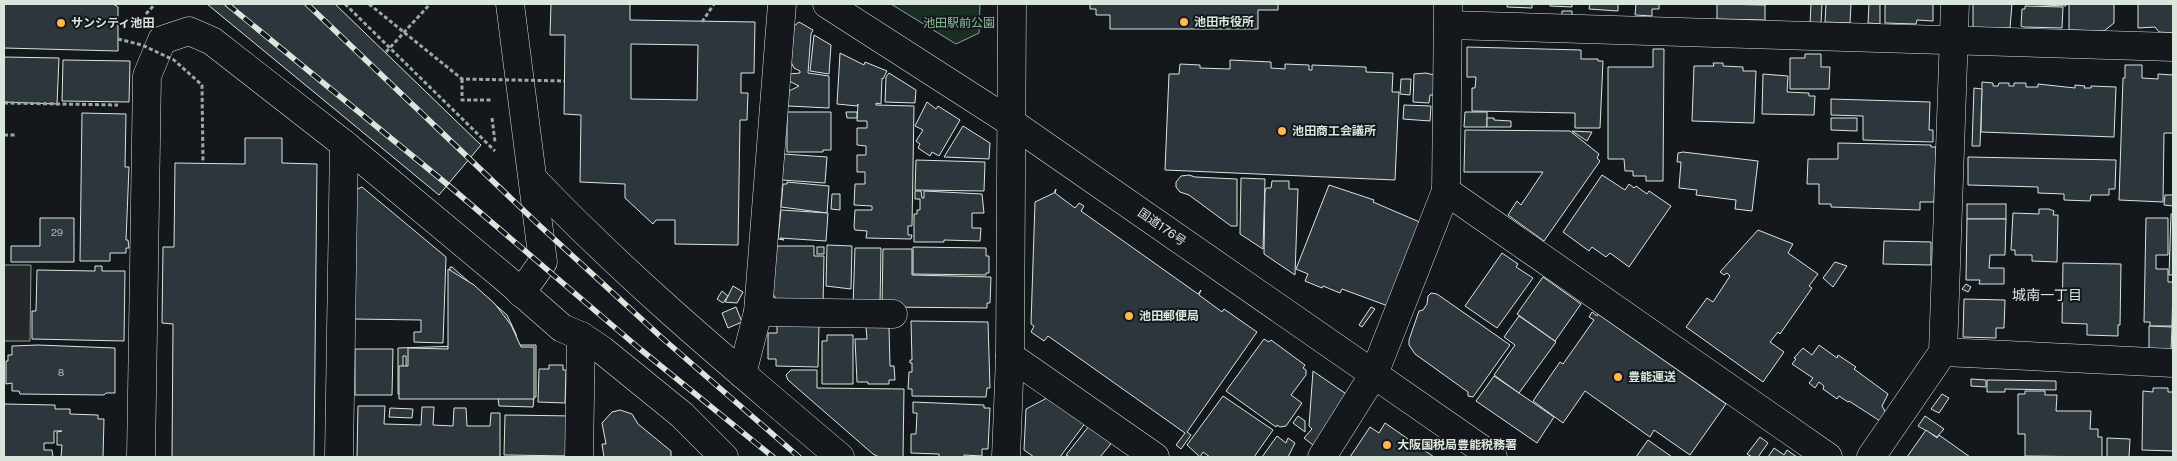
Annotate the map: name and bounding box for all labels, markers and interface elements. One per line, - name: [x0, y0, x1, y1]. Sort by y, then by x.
- place label: 池田市役所: [1194, 15, 1254, 29]
- place label: サンシティ池田: [71, 16, 154, 30]
- park label: 池田駅前公園: [923, 16, 995, 30]
- marker: 池田市役所: [1178, 16, 1190, 28]
- marker: サンシティ池田: [55, 17, 67, 29]
- place label: 池田商工会議所: [1292, 124, 1376, 138]
- marker: 池田商工会議所: [1276, 125, 1288, 137]
- street label: 国道176号: [1135, 205, 1189, 249]
- house number: 29: [51, 226, 63, 238]
- district label: 城南一丁目: [2012, 287, 2082, 303]
- place label: 池田郵便局: [1139, 309, 1199, 323]
- marker: 池田郵便局: [1123, 310, 1135, 322]
- house number: 8: [58, 366, 64, 378]
- place label: 豊能運送: [1628, 370, 1676, 384]
- marker: 豊能運送: [1612, 371, 1624, 383]
- place label: 大阪国税局豊能税務署: [1397, 438, 1517, 452]
- marker: 大阪国税局豊能税務署: [1381, 439, 1393, 451]

